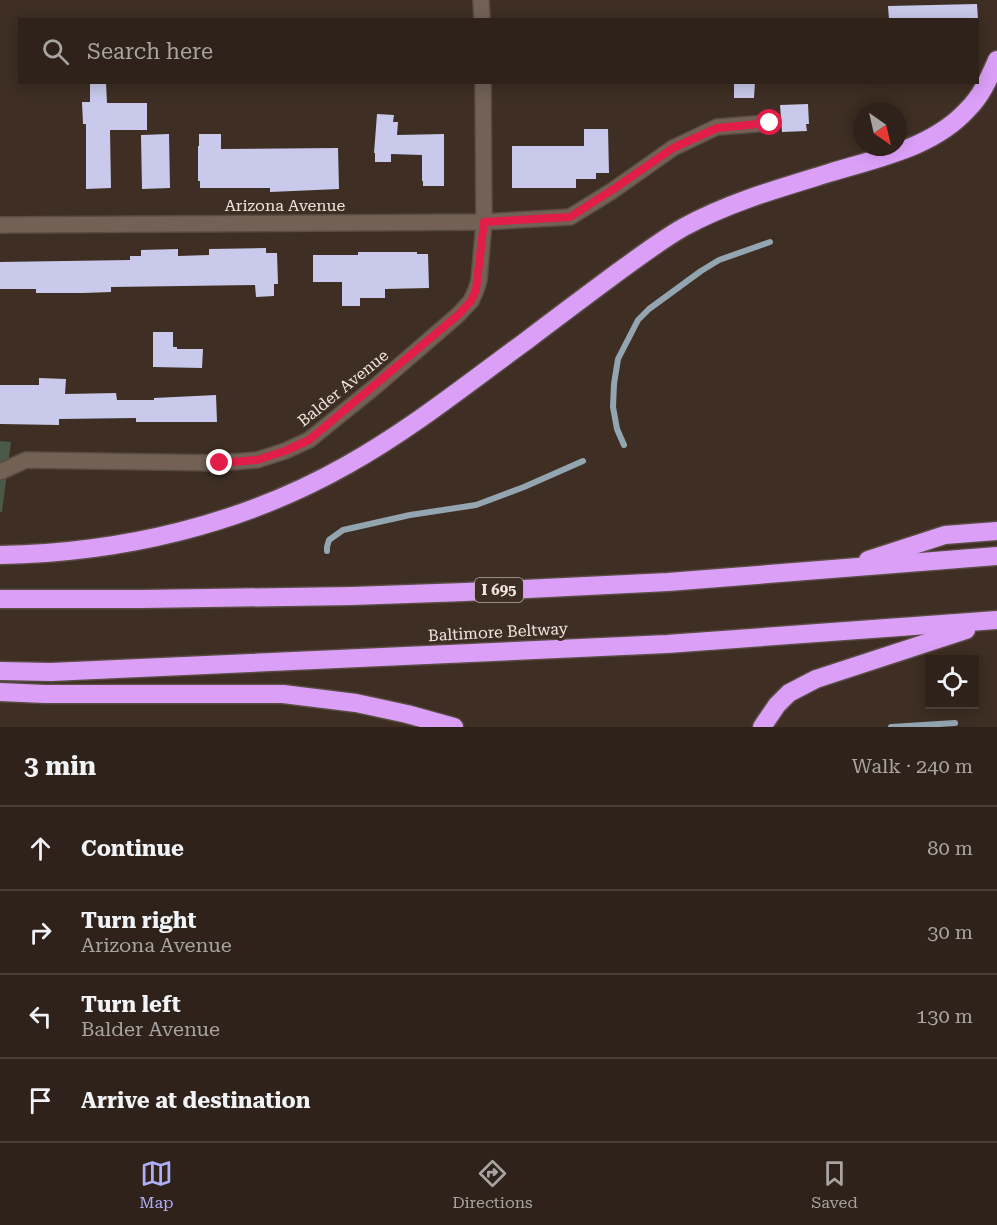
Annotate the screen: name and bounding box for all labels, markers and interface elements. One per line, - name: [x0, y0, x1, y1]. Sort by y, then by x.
- search box: [18, 18, 979, 84]
- icon: search: [39, 35, 72, 68]
- text: Search here: [87, 39, 213, 64]
- north arrow: [853, 102, 907, 156]
- route start: [756, 109, 782, 135]
- street label: Arizona Avenue: [225, 196, 346, 215]
- street label: Balder Avenue: [294, 345, 392, 430]
- route end: [206, 449, 232, 475]
- road number: I 695: [475, 578, 523, 602]
- street label: Baltimore Beltway: [428, 619, 569, 645]
- map controls: [925, 655, 979, 709]
- button: locate: [925, 655, 979, 709]
- text: 3 min: [24, 751, 96, 781]
- text: Walk · 240 m: [852, 754, 973, 778]
- icon: ahead: [24, 832, 57, 865]
- text: Continue: [81, 836, 184, 861]
- text: 80 m: [927, 836, 973, 860]
- text: Turn right: [81, 908, 196, 933]
- icon: right: [24, 916, 57, 949]
- text: 30 m: [927, 920, 973, 944]
- text: Arizona Avenue: [81, 933, 232, 957]
- text: Turn left: [81, 992, 181, 1017]
- icon: left: [24, 1000, 57, 1033]
- text: 130 m: [916, 1004, 973, 1028]
- text: Balder Avenue: [81, 1017, 220, 1041]
- icon: arrive: [24, 1084, 57, 1117]
- text: Arrive at destination: [81, 1088, 310, 1113]
- tab: Map: [139, 1157, 174, 1212]
- tab: Directions: [452, 1157, 533, 1212]
- tab: Saved: [811, 1157, 858, 1212]

